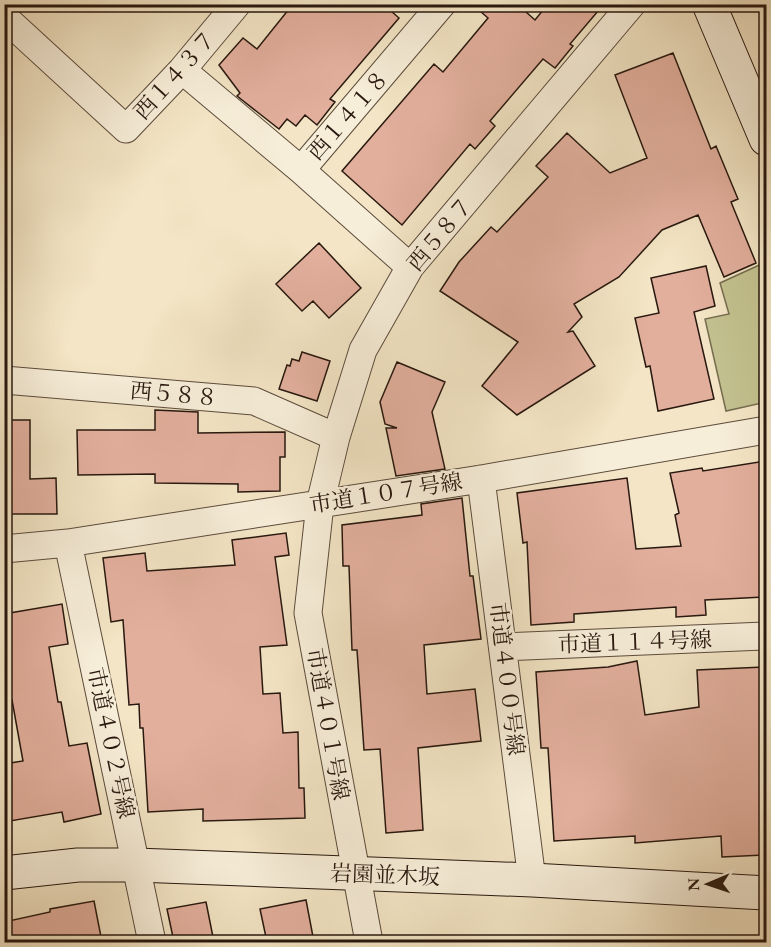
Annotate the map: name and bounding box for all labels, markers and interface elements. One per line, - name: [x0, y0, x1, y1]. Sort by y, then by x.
- street label: 西１４３７: [127, 24, 223, 126]
- street label: 西１４１８: [301, 64, 395, 166]
- street label: 西５８７: [401, 191, 479, 277]
- street label: 西５８８: [129, 376, 219, 412]
- street label: 市道１０７号線: [308, 467, 464, 519]
- street label: 市道４００号線: [483, 601, 531, 757]
- street label: 市道１１４号線: [558, 625, 712, 659]
- street label: 市道４０１号線: [300, 646, 356, 802]
- street label: 市道４０２号線: [81, 665, 141, 821]
- north arrow: [678, 854, 738, 914]
- street label: 岩園並木坂: [330, 859, 440, 891]
- text: N: [683, 878, 704, 891]

